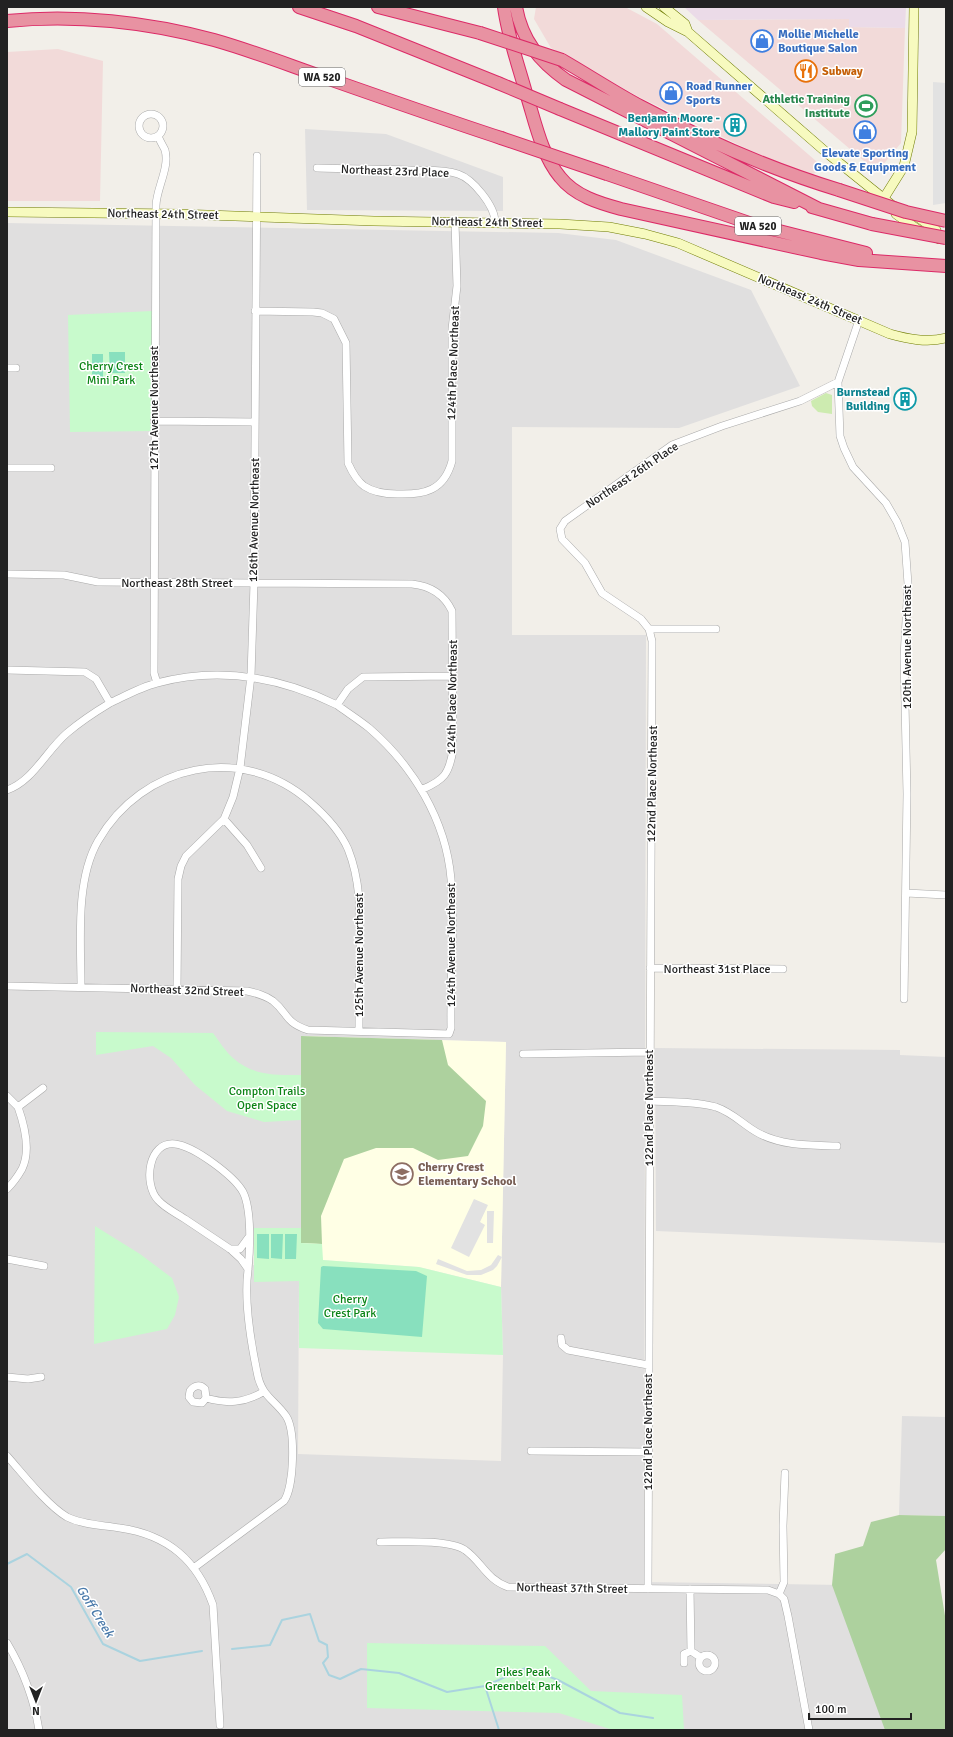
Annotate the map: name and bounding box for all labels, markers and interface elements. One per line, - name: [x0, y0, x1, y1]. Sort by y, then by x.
- place label: Mollie Michelle Boutique Salon: [778, 27, 859, 56]
- shop icon: Mollie Michelle Boutique Salon: [749, 28, 775, 54]
- restaurant icon: Subway: [793, 58, 819, 84]
- place label: Subway: [822, 64, 863, 79]
- road number: WA 520: [299, 68, 345, 86]
- place label: Road Runner Sports: [686, 79, 753, 108]
- shop icon: Road Runner Sports: [658, 80, 684, 106]
- place label: Athletic Training Institute: [762, 92, 851, 121]
- sports icon: Athletic Training Institute: [853, 93, 879, 119]
- place label: Benjamin Moore - Mallory Paint Store: [618, 111, 720, 140]
- building icon: Benjamin Moore - Mallory Paint Store: [722, 112, 748, 138]
- shop icon: Elevate Sporting Goods & Equipment: [852, 119, 878, 145]
- place label: Elevate Sporting Goods & Equipment: [814, 146, 916, 175]
- street label: Northeast 23rd Place: [341, 162, 449, 181]
- street label: Northeast 24th Street: [107, 206, 219, 223]
- street label: Northeast 24th Street: [431, 214, 543, 231]
- road number: WA 520: [735, 217, 781, 235]
- street label: Northeast 24th Street: [756, 271, 864, 328]
- street label: 124th Place Northeast: [444, 305, 463, 421]
- street label: 127th Avenue Northeast: [147, 346, 162, 470]
- park label: Cherry Crest Mini Park: [79, 359, 143, 388]
- place label: Burnstead Building: [836, 385, 891, 414]
- building icon: Burnstead Building: [892, 386, 918, 412]
- street label: Northeast 26th Place: [583, 439, 681, 512]
- street label: 126th Avenue Northeast: [246, 458, 263, 582]
- street label: Northeast 28th Street: [121, 576, 233, 591]
- street label: 120th Avenue Northeast: [900, 585, 915, 709]
- street label: 124th Place Northeast: [444, 639, 461, 755]
- street label: 122nd Place Northeast: [644, 725, 661, 843]
- street label: 124th Avenue Northeast: [444, 883, 459, 1007]
- street label: 125th Avenue Northeast: [352, 893, 367, 1017]
- street label: Northeast 31st Place: [663, 962, 771, 977]
- street label: Northeast 32nd Street: [130, 981, 244, 1000]
- street label: 122nd Place Northeast: [642, 1050, 657, 1166]
- park label: Compton Trails Open Space: [229, 1084, 305, 1113]
- place label: Cherry Crest Elementary School: [418, 1160, 517, 1189]
- school or university icon: Cherry Crest Elementary School: [389, 1161, 415, 1187]
- park label: Cherry Crest Park: [324, 1292, 376, 1321]
- street label: 122nd Place Northeast: [641, 1374, 656, 1490]
- street label: Northeast 37th Street: [516, 1580, 628, 1597]
- water label: Goff Creek: [73, 1583, 118, 1642]
- park label: Pikes Peak Greenbelt Park: [485, 1665, 561, 1694]
- north arrow: [16, 1681, 56, 1721]
- scale bar: [809, 1695, 911, 1721]
- text: 100 m: [815, 1702, 847, 1717]
- text: N: [32, 1704, 40, 1717]

